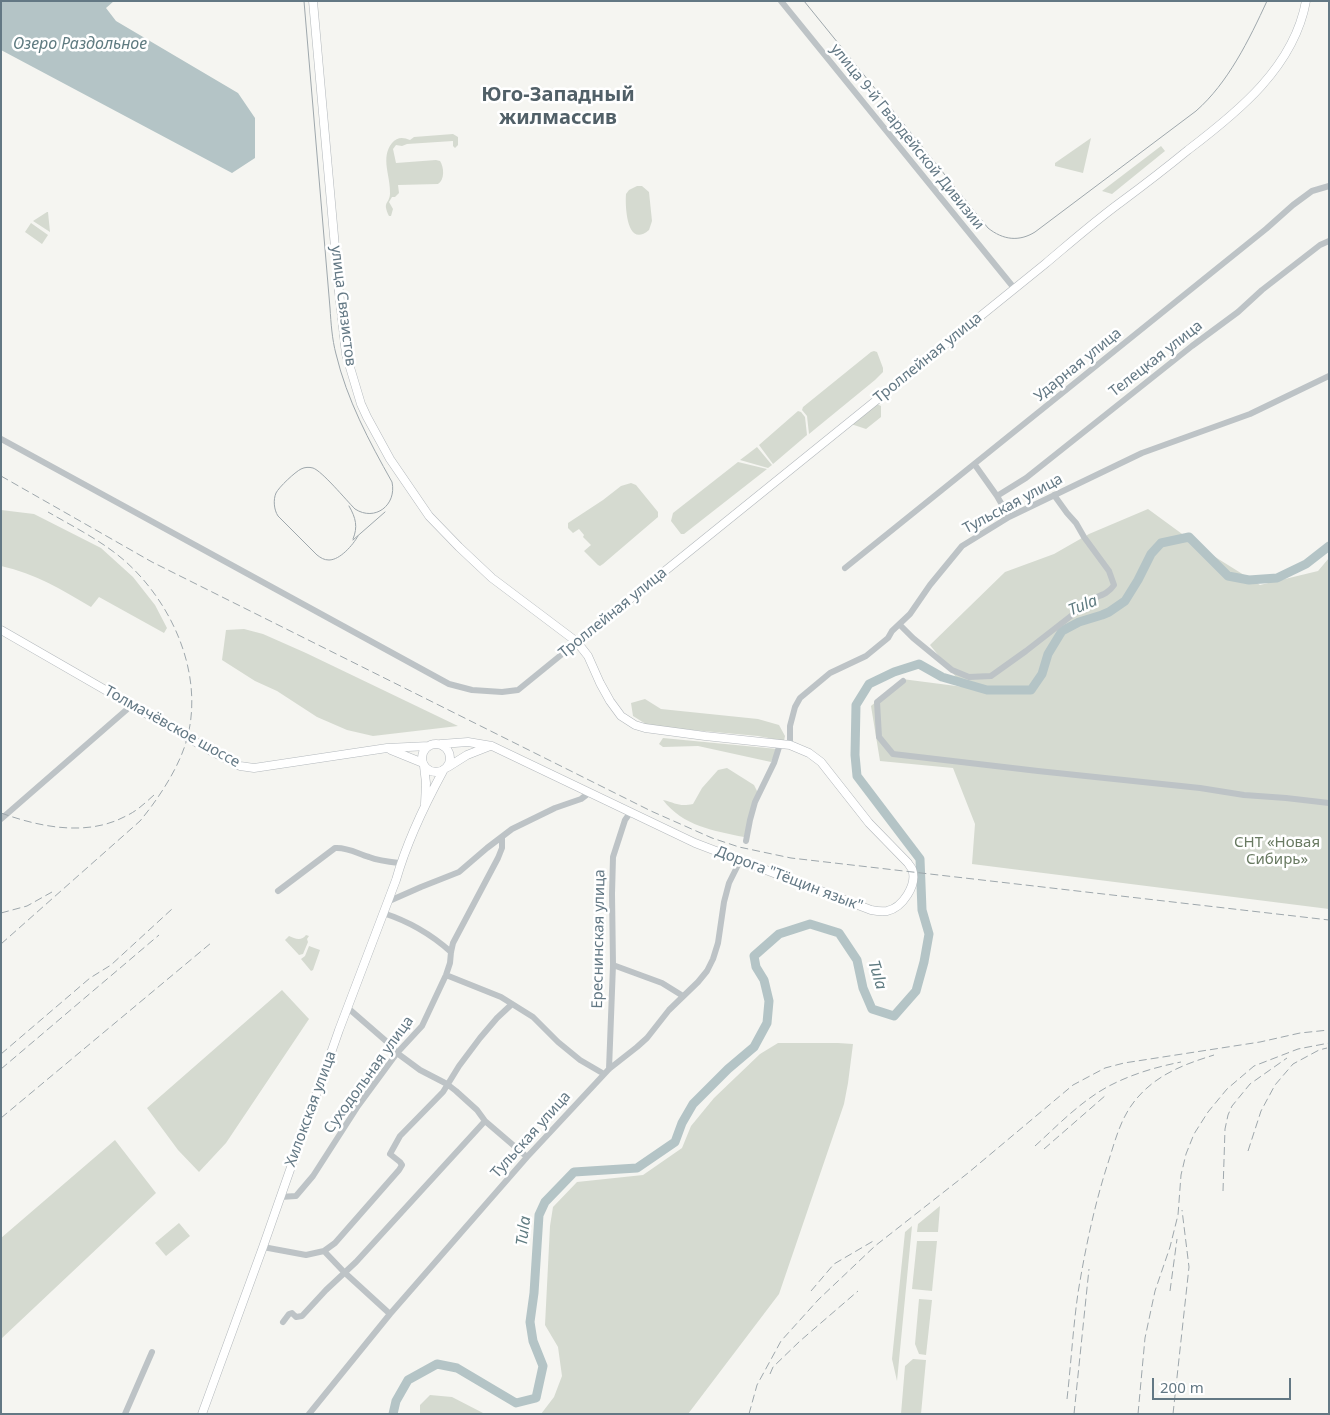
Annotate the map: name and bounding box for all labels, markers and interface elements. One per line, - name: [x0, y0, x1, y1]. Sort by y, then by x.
- water label: Озеро Раздольное: [13, 34, 147, 54]
- street label: улица 9-й Гвардейской Дивизии: [826, 40, 988, 234]
- district label: Юго-Западный жилмассив: [481, 83, 635, 130]
- street label: улица Связистов: [327, 245, 359, 367]
- street label: Троллейная улица: [870, 309, 986, 407]
- street label: Телецкая улица: [1106, 317, 1206, 401]
- street label: Ударная улица: [1031, 324, 1125, 406]
- street label: Тульская улица: [960, 470, 1066, 538]
- street label: Троллейная улица: [555, 564, 671, 662]
- water label: Tula: [1066, 592, 1100, 620]
- street label: Толмачёвское шоссе: [101, 682, 243, 772]
- park label: СНТ «Новая Сибирь»: [1234, 834, 1320, 869]
- street label: Дорога "Тёщин язык": [713, 843, 865, 915]
- street label: Ереснинская улица: [589, 869, 609, 1009]
- water label: Tula: [863, 958, 891, 992]
- street label: Суходольная улица: [320, 1013, 418, 1137]
- street label: Хилокская улица: [282, 1049, 340, 1169]
- street label: Тульская улица: [487, 1088, 575, 1182]
- water label: Tula: [513, 1215, 535, 1247]
- scale bar: [1155, 1368, 1294, 1400]
- text: 200 m: [1160, 1377, 1204, 1397]

